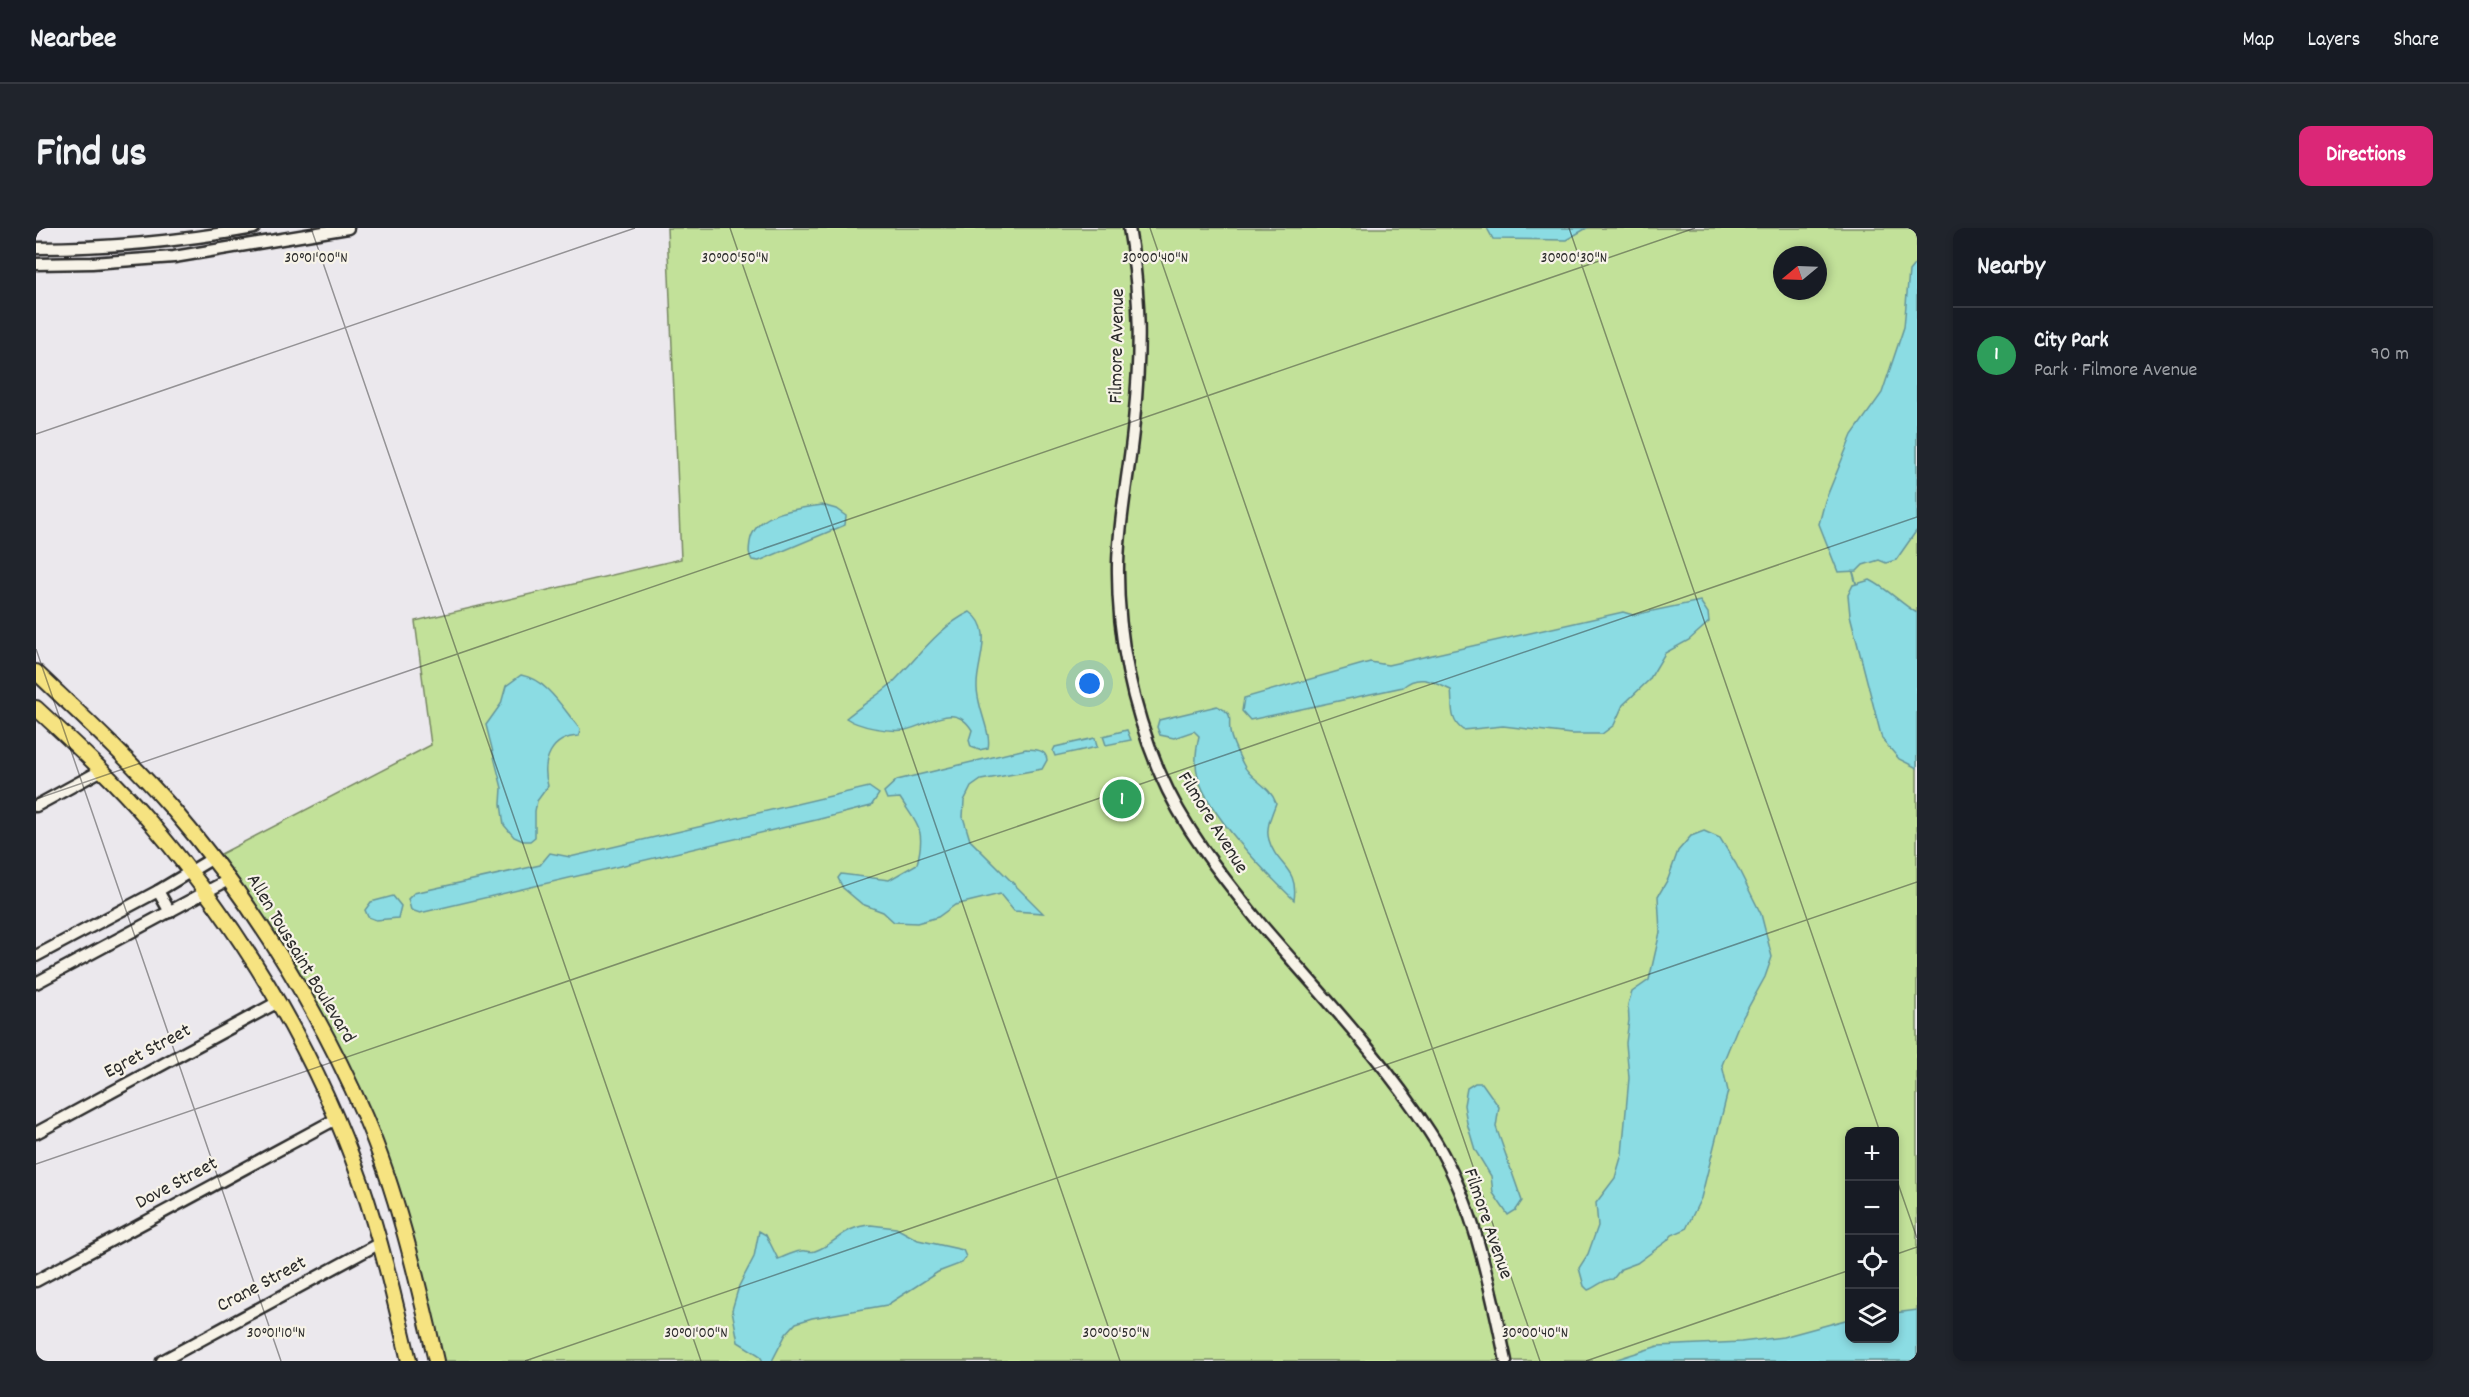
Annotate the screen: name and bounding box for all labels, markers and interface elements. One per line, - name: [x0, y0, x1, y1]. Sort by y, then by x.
- text: Nearbee: [30, 21, 116, 61]
- text: Map: [2243, 26, 2274, 56]
- text: Layers: [2307, 26, 2360, 56]
- text: Share: [2393, 26, 2439, 56]
- text: Find us: [36, 126, 147, 186]
- button: Directions: [2299, 126, 2433, 186]
- north arrow: [1773, 246, 1827, 300]
- text: 30°01'00"N: [284, 248, 348, 270]
- text: 30°00'50"N: [702, 248, 768, 270]
- text: 30°00'40"N: [1122, 248, 1188, 270]
- text: 30°00'30"N: [1541, 248, 1607, 270]
- text: Nearby: [1977, 249, 2045, 286]
- street label: Filmore Avenue: [1103, 288, 1133, 404]
- text: City Park: [2034, 326, 2108, 357]
- text: 1: [1994, 341, 1999, 369]
- text: 90 m: [2371, 341, 2409, 369]
- text: Park · Filmore Avenue: [2034, 357, 2197, 385]
- your location: [1075, 669, 1104, 698]
- street label: Filmore Avenue: [1170, 767, 1255, 880]
- pin: 1: [1102, 776, 1142, 822]
- street label: Allen Toussaint Boulevard: [238, 869, 362, 1049]
- street label: Egret Street: [100, 1017, 196, 1087]
- map controls: [1845, 1127, 1899, 1343]
- button: +: [1845, 1127, 1899, 1181]
- street label: Dove Street: [131, 1151, 223, 1217]
- street label: Filmore Avenue: [1455, 1165, 1519, 1283]
- button: −: [1845, 1181, 1899, 1235]
- button: locate: [1845, 1235, 1899, 1289]
- street label: Crane Street: [212, 1250, 312, 1320]
- button: layers: [1845, 1289, 1899, 1343]
- text: 30°01'10"N: [247, 1323, 305, 1345]
- text: 30°01'00"N: [664, 1323, 728, 1345]
- text: 30°00'50"N: [1083, 1323, 1149, 1345]
- text: 30°00'40"N: [1502, 1323, 1568, 1345]

